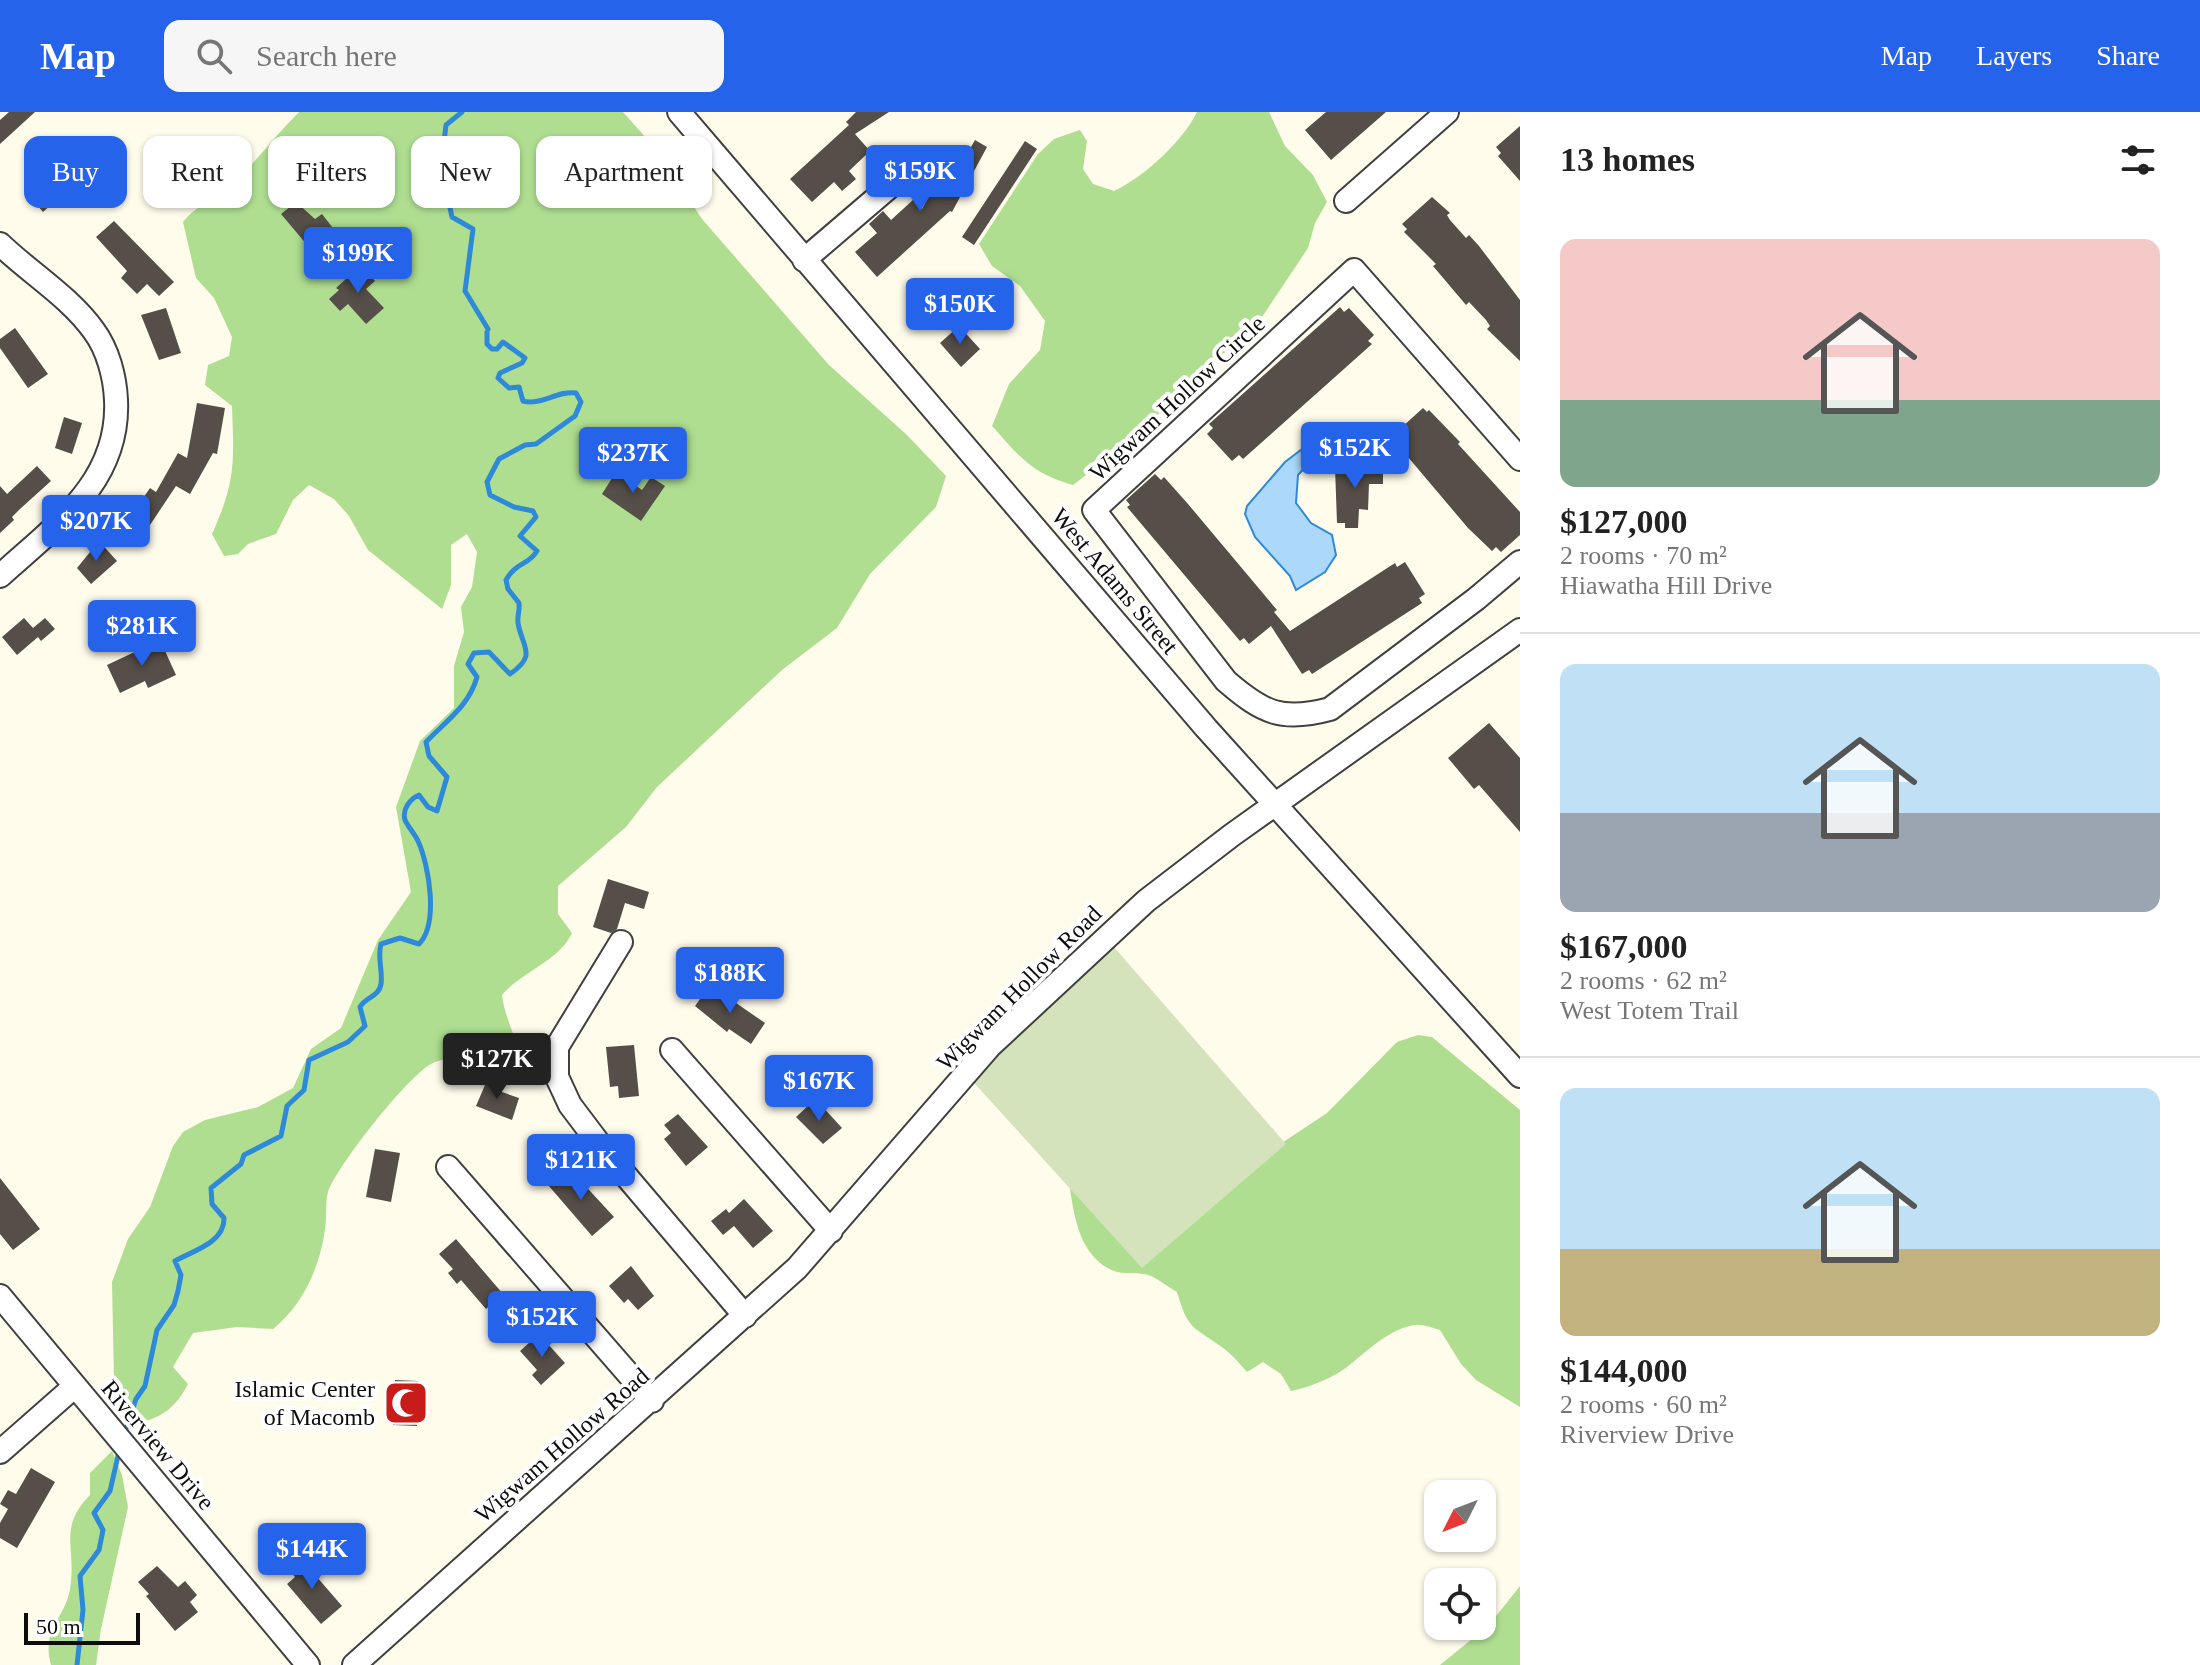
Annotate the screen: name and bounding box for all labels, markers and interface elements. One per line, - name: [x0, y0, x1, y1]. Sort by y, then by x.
- search box: [164, 20, 724, 92]
- icon: search: [192, 34, 236, 78]
- text: Map: [40, 35, 116, 77]
- text: Search here: [256, 39, 397, 72]
- text: Map: [1881, 40, 1932, 71]
- text: Layers: [1976, 40, 2052, 71]
- text: Share: [2096, 40, 2160, 71]
- chip: Buy: [24, 136, 127, 208]
- chip: Rent: [143, 136, 252, 208]
- chip: Filters: [268, 136, 395, 208]
- chip: New: [411, 136, 520, 208]
- chip: Apartment: [536, 136, 712, 208]
- icon: filters: [2116, 138, 2160, 182]
- text: 13 homes: [1560, 141, 1695, 178]
- pin: $159K: [864, 145, 976, 213]
- text: $159K: [884, 156, 956, 185]
- pin: $199K: [302, 227, 414, 295]
- text: $199K: [322, 238, 394, 267]
- pin: $150K: [904, 278, 1016, 346]
- text: $150K: [924, 289, 996, 318]
- icon: home: [1788, 291, 1932, 435]
- street label: Wigwam Hollow Circle: [1084, 310, 1270, 486]
- pin: $152K: [1299, 422, 1411, 490]
- pin: $237K: [577, 427, 689, 495]
- text: $152K: [1319, 433, 1391, 462]
- text: $237K: [597, 438, 669, 467]
- pin: $207K: [40, 495, 152, 563]
- street label: West Adams Street: [1047, 503, 1184, 659]
- text: $127,000: [1560, 503, 1688, 540]
- text: $207K: [60, 506, 132, 535]
- text: 2 rooms · 70 m²: [1560, 541, 1727, 570]
- text: Hiawatha Hill Drive: [1560, 571, 1772, 600]
- pin: $281K: [86, 600, 198, 668]
- text: $281K: [106, 611, 178, 640]
- icon: home: [1788, 716, 1932, 860]
- street label: Wigwam Hollow Road: [931, 900, 1107, 1076]
- text: $167,000: [1560, 928, 1688, 965]
- pin: $188K: [674, 947, 786, 1015]
- text: $188K: [694, 958, 766, 987]
- text: 2 rooms · 62 m²: [1560, 966, 1727, 995]
- text: West Totem Trail: [1560, 996, 1739, 1025]
- pin: $127K: [441, 1033, 553, 1101]
- text: $127K: [461, 1044, 533, 1073]
- pin: $167K: [763, 1055, 875, 1123]
- text: $167K: [783, 1066, 855, 1095]
- pin: $121K: [525, 1134, 637, 1202]
- icon: home: [1788, 1140, 1932, 1284]
- text: $121K: [545, 1145, 617, 1174]
- pin: $152K: [486, 1291, 598, 1359]
- text: $152K: [506, 1302, 578, 1331]
- text: $144,000: [1560, 1352, 1688, 1389]
- street label: Wigwam Hollow Road: [470, 1362, 654, 1528]
- street label: Riverview Drive: [96, 1375, 220, 1515]
- place label: Islamic Center of Macomb: [234, 1376, 375, 1430]
- mosque icon: Islamic Center of Macomb: [382, 1379, 430, 1427]
- text: 2 rooms · 60 m²: [1560, 1390, 1727, 1419]
- text: Riverview Drive: [1560, 1420, 1734, 1449]
- north arrow: [1424, 1480, 1496, 1552]
- map controls: [1424, 1480, 1496, 1640]
- pin: $144K: [256, 1523, 368, 1591]
- text: $144K: [276, 1534, 348, 1563]
- button: locate: [1424, 1568, 1496, 1640]
- scale bar: [24, 1609, 140, 1645]
- text: 50 m: [36, 1614, 81, 1639]

